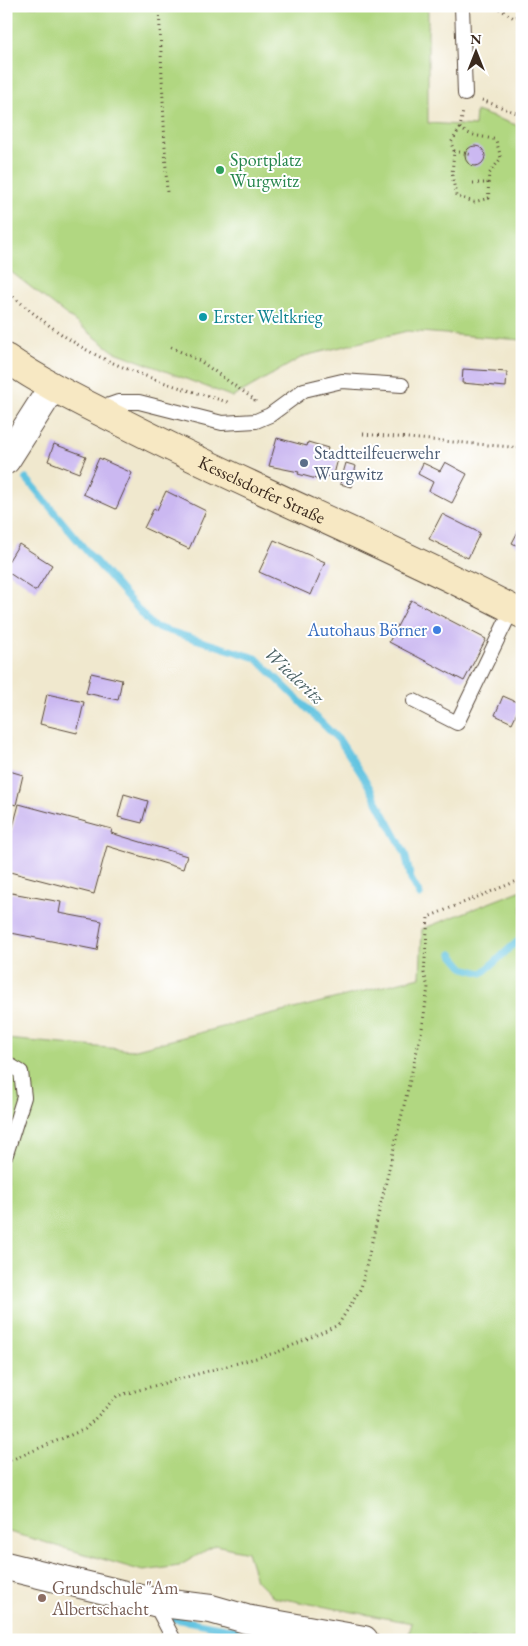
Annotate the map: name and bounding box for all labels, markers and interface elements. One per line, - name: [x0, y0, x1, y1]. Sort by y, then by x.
- north arrow: [450, 28, 500, 78]
- text: N: [470, 30, 482, 48]
- place label: Sportplatz Wurgwitz: [230, 148, 302, 192]
- marker: Sportplatz Wurgwitz: [214, 164, 226, 176]
- place label: Erster Weltkrieg: [213, 305, 323, 328]
- marker: Erster Weltkrieg: [197, 311, 209, 323]
- place label: Stadtteilfeuerwehr Wurgwitz: [314, 441, 440, 485]
- street label: Kesselsdorfer Straße: [195, 450, 329, 529]
- marker: Stadtteilfeuerwehr Wurgwitz: [298, 457, 310, 469]
- place label: Autohaus Börner: [306, 618, 427, 641]
- marker: Autohaus Börner: [431, 624, 443, 636]
- water label: Wiederitz: [259, 641, 330, 710]
- place label: Grundschule "Am Albertschacht: [51, 1576, 178, 1620]
- marker: Grundschule "Am Albertschacht: [36, 1592, 48, 1604]

